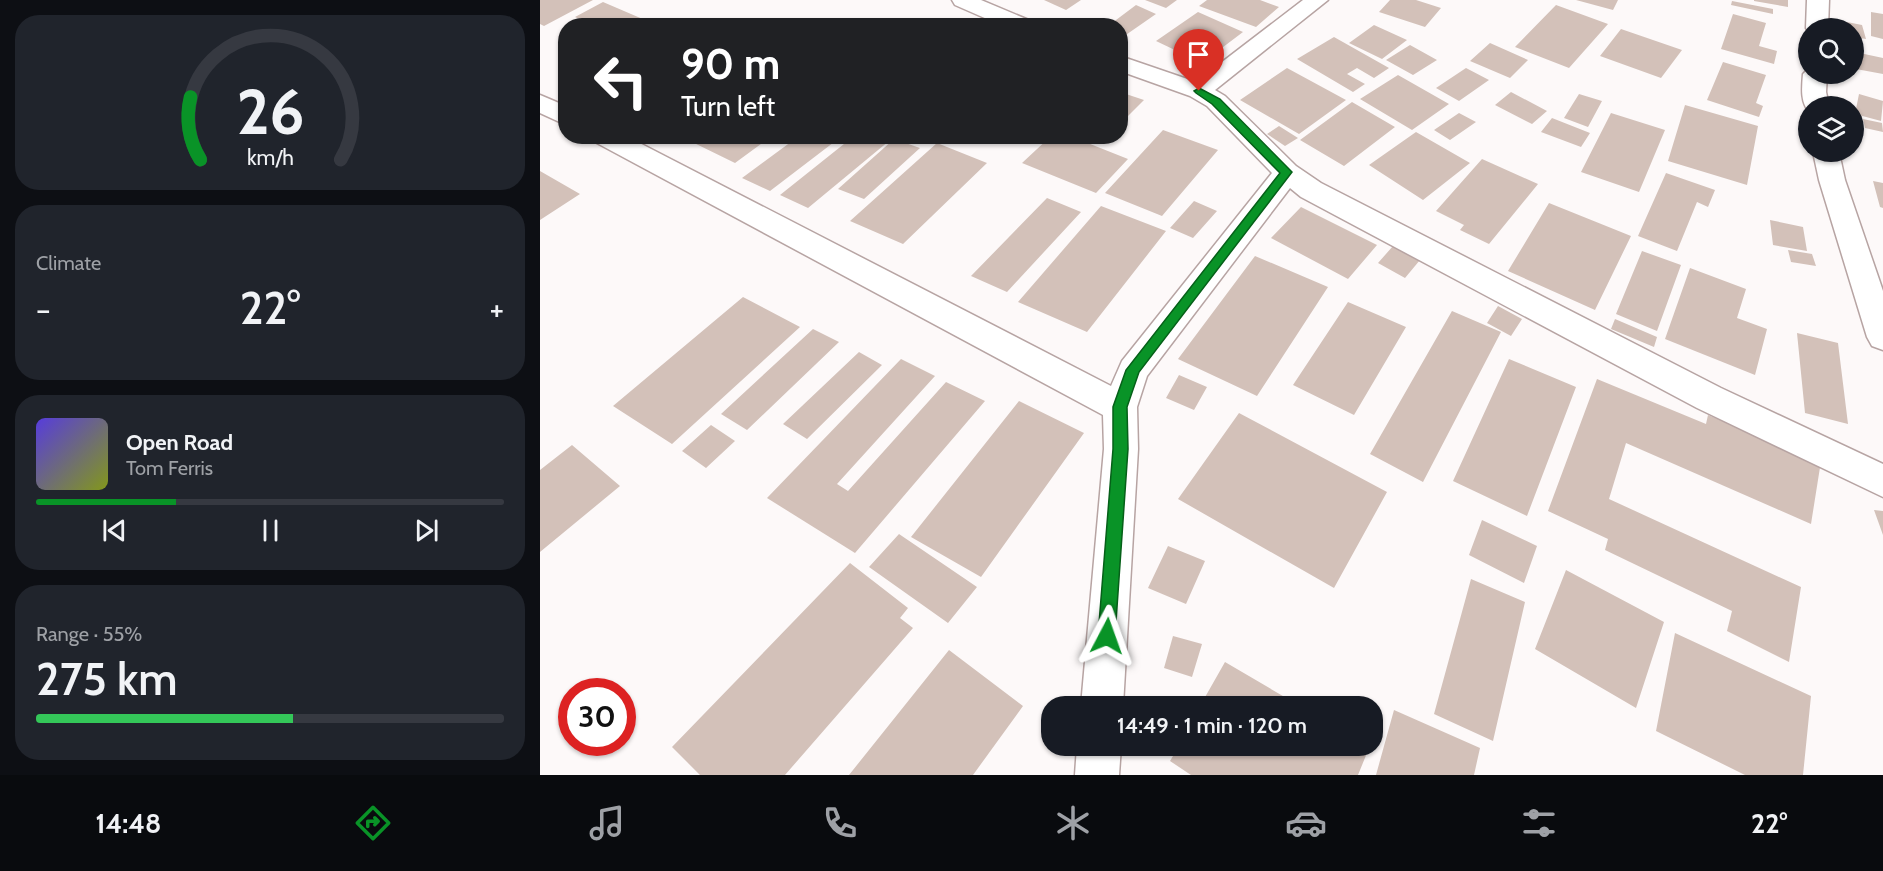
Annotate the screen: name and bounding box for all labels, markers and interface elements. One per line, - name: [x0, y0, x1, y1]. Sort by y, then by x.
- map controls: [1798, 18, 1864, 162]
- button: search: [1798, 18, 1864, 84]
- pin: [1173, 29, 1224, 91]
- text: 90 m: [681, 38, 780, 90]
- icon: arrive: [1182, 38, 1215, 71]
- icon: left: [582, 42, 660, 120]
- text: 26: [236, 74, 304, 150]
- text: Turn left: [681, 90, 775, 123]
- button: layers: [1798, 96, 1864, 162]
- text: km/h: [247, 144, 293, 170]
- text: Climate: [36, 251, 101, 275]
- text: 22°: [240, 281, 300, 335]
- text: −: [36, 289, 51, 329]
- text: +: [489, 289, 504, 329]
- text: Open Road: [126, 429, 233, 456]
- text: Tom Ferris: [126, 456, 213, 480]
- icon: previous: [98, 514, 131, 547]
- icon: pause: [254, 514, 287, 547]
- icon: next: [410, 514, 443, 547]
- position arrow: [1075, 604, 1139, 668]
- text: Range · 55%: [36, 622, 142, 646]
- text: 275 km: [36, 652, 177, 706]
- speed limit sign: 30: [558, 678, 636, 756]
- text: 14:49 · 1 min · 120 m: [1117, 712, 1307, 739]
- icon: directions: [352, 802, 394, 844]
- icon: music: [586, 802, 628, 844]
- icon: phone: [819, 802, 861, 844]
- icon: climate: [1052, 802, 1094, 844]
- icon: car: [1285, 802, 1327, 844]
- icon: filters: [1518, 802, 1560, 844]
- text: 14:48: [96, 807, 161, 840]
- text: 22°: [1751, 807, 1787, 840]

